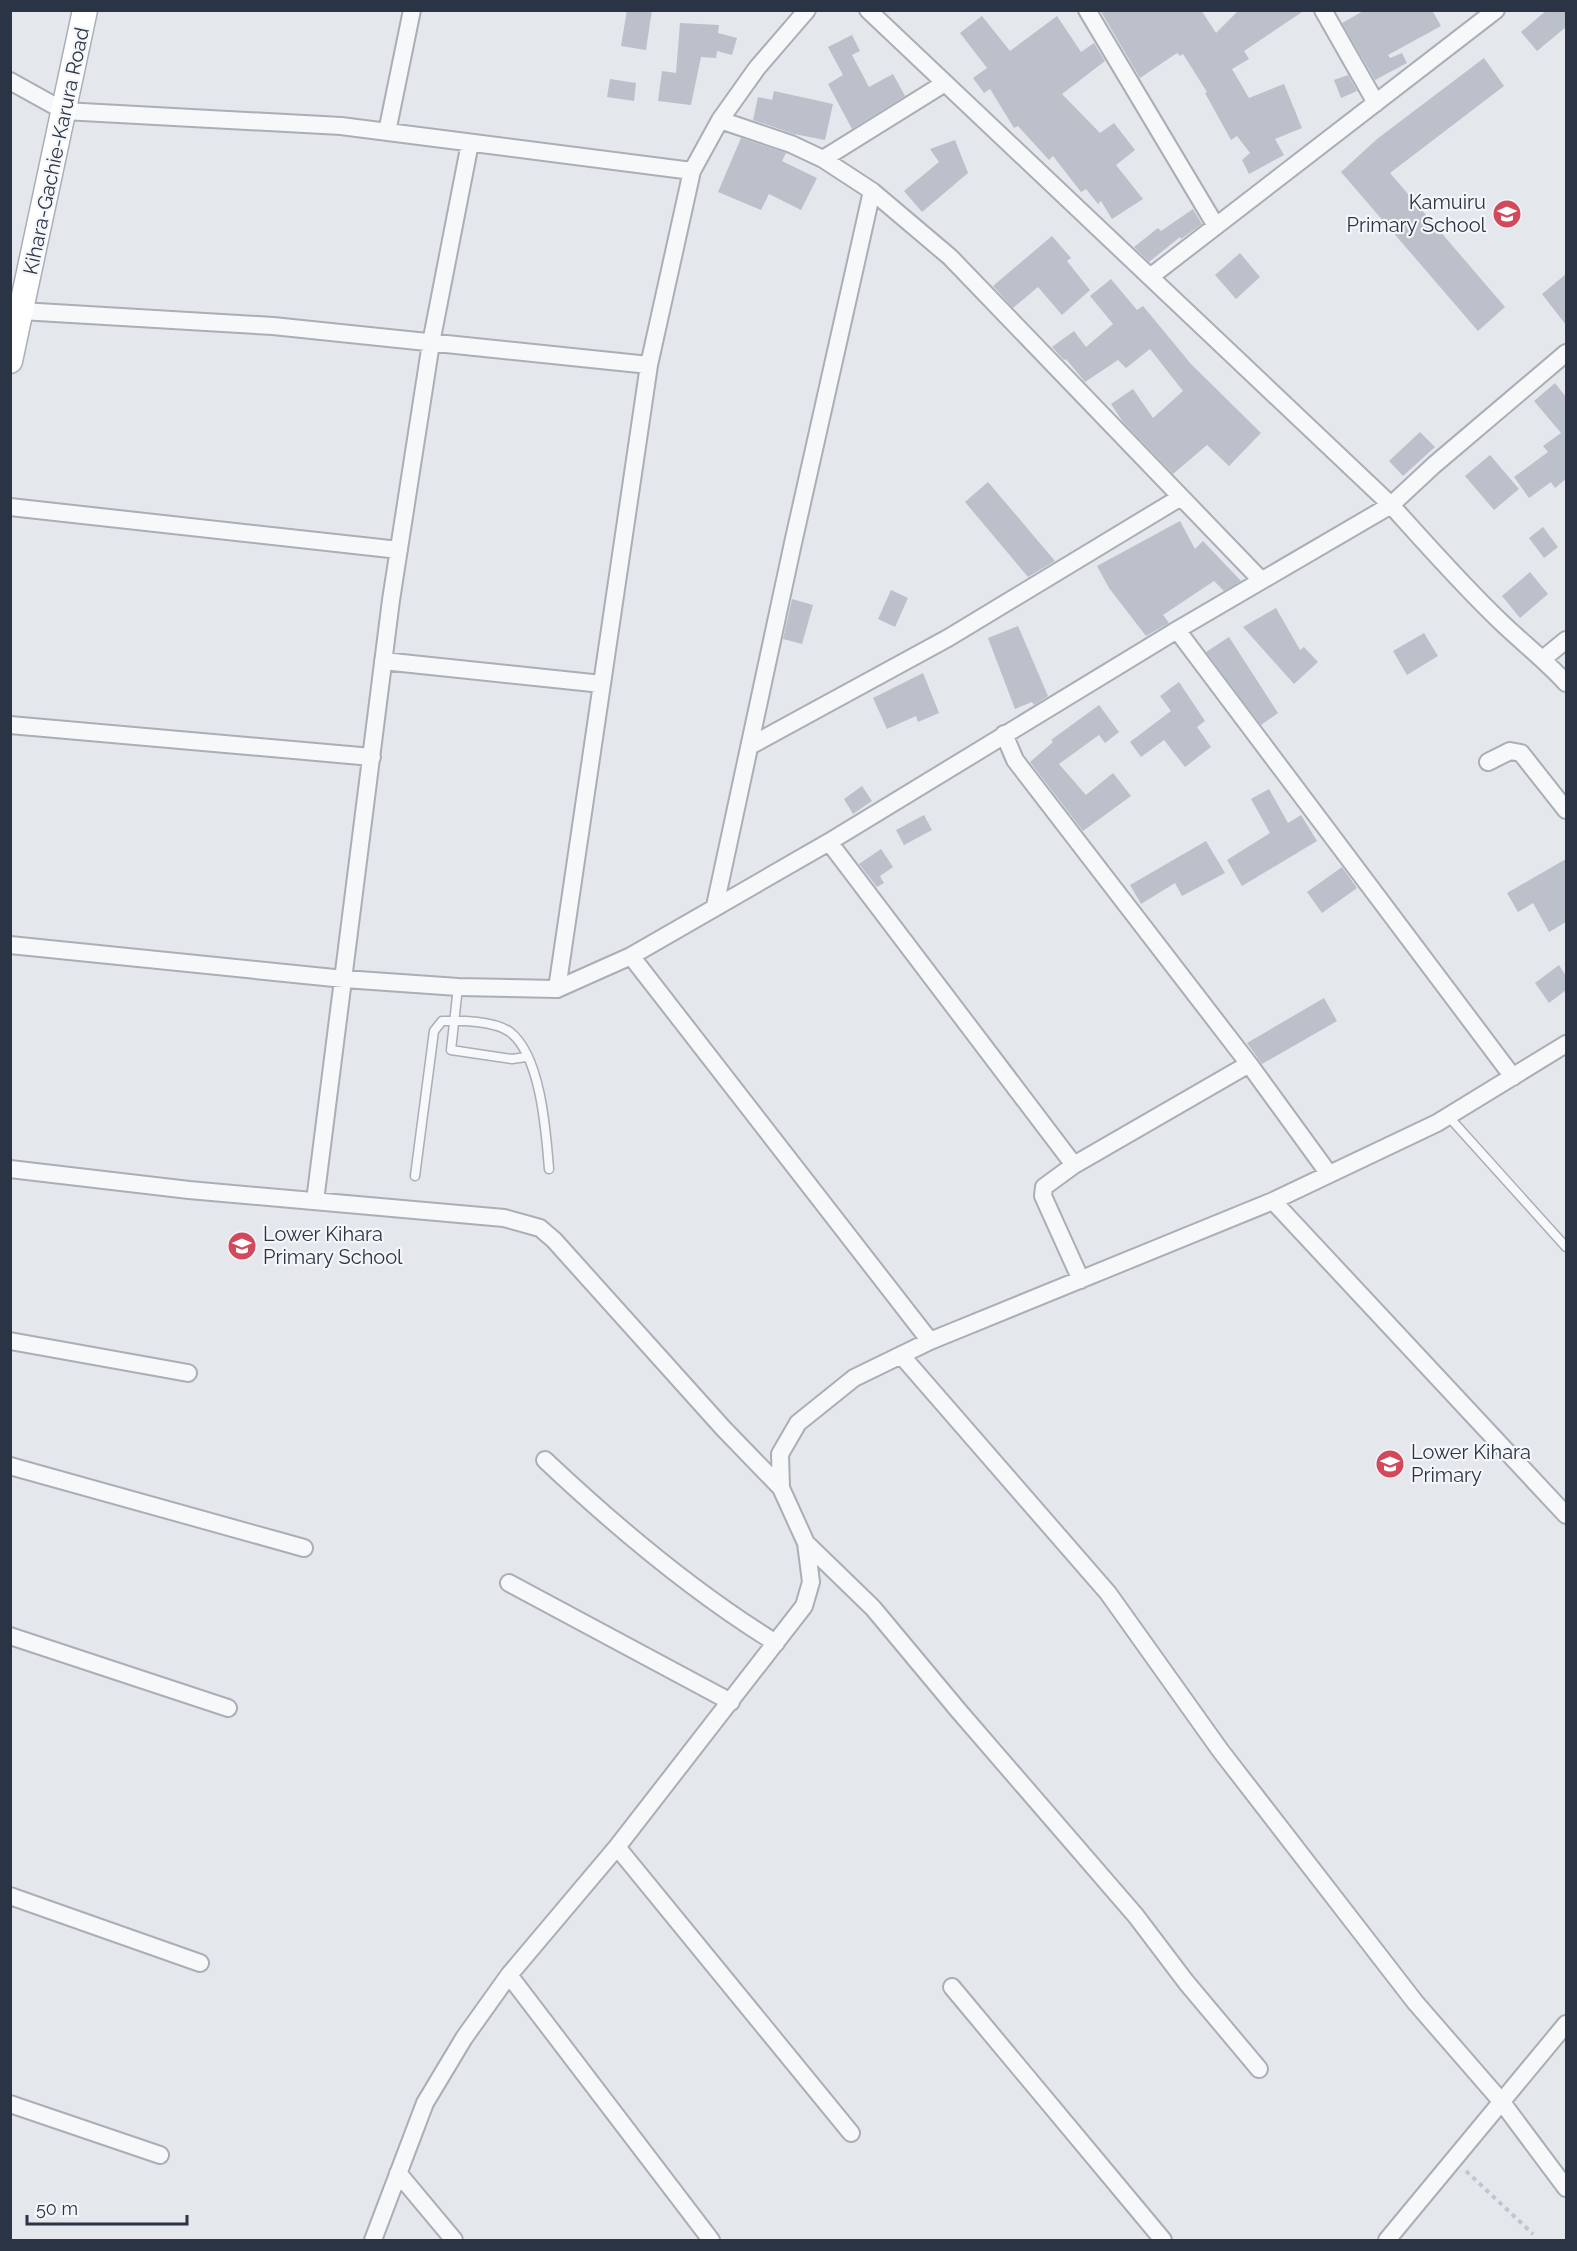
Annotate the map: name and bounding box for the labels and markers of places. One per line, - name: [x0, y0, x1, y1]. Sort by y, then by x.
- place label: Kamuiru Primary School: [1346, 190, 1487, 237]
- school or university icon: Kamuiru Primary School: [1491, 198, 1523, 230]
- place label: Lower Kihara Primary School: [263, 1222, 403, 1269]
- school or university icon: Lower Kihara Primary School: [226, 1230, 258, 1262]
- place label: Lower Kihara Primary: [1411, 1440, 1531, 1487]
- school or university icon: Lower Kihara Primary: [1374, 1448, 1406, 1480]

